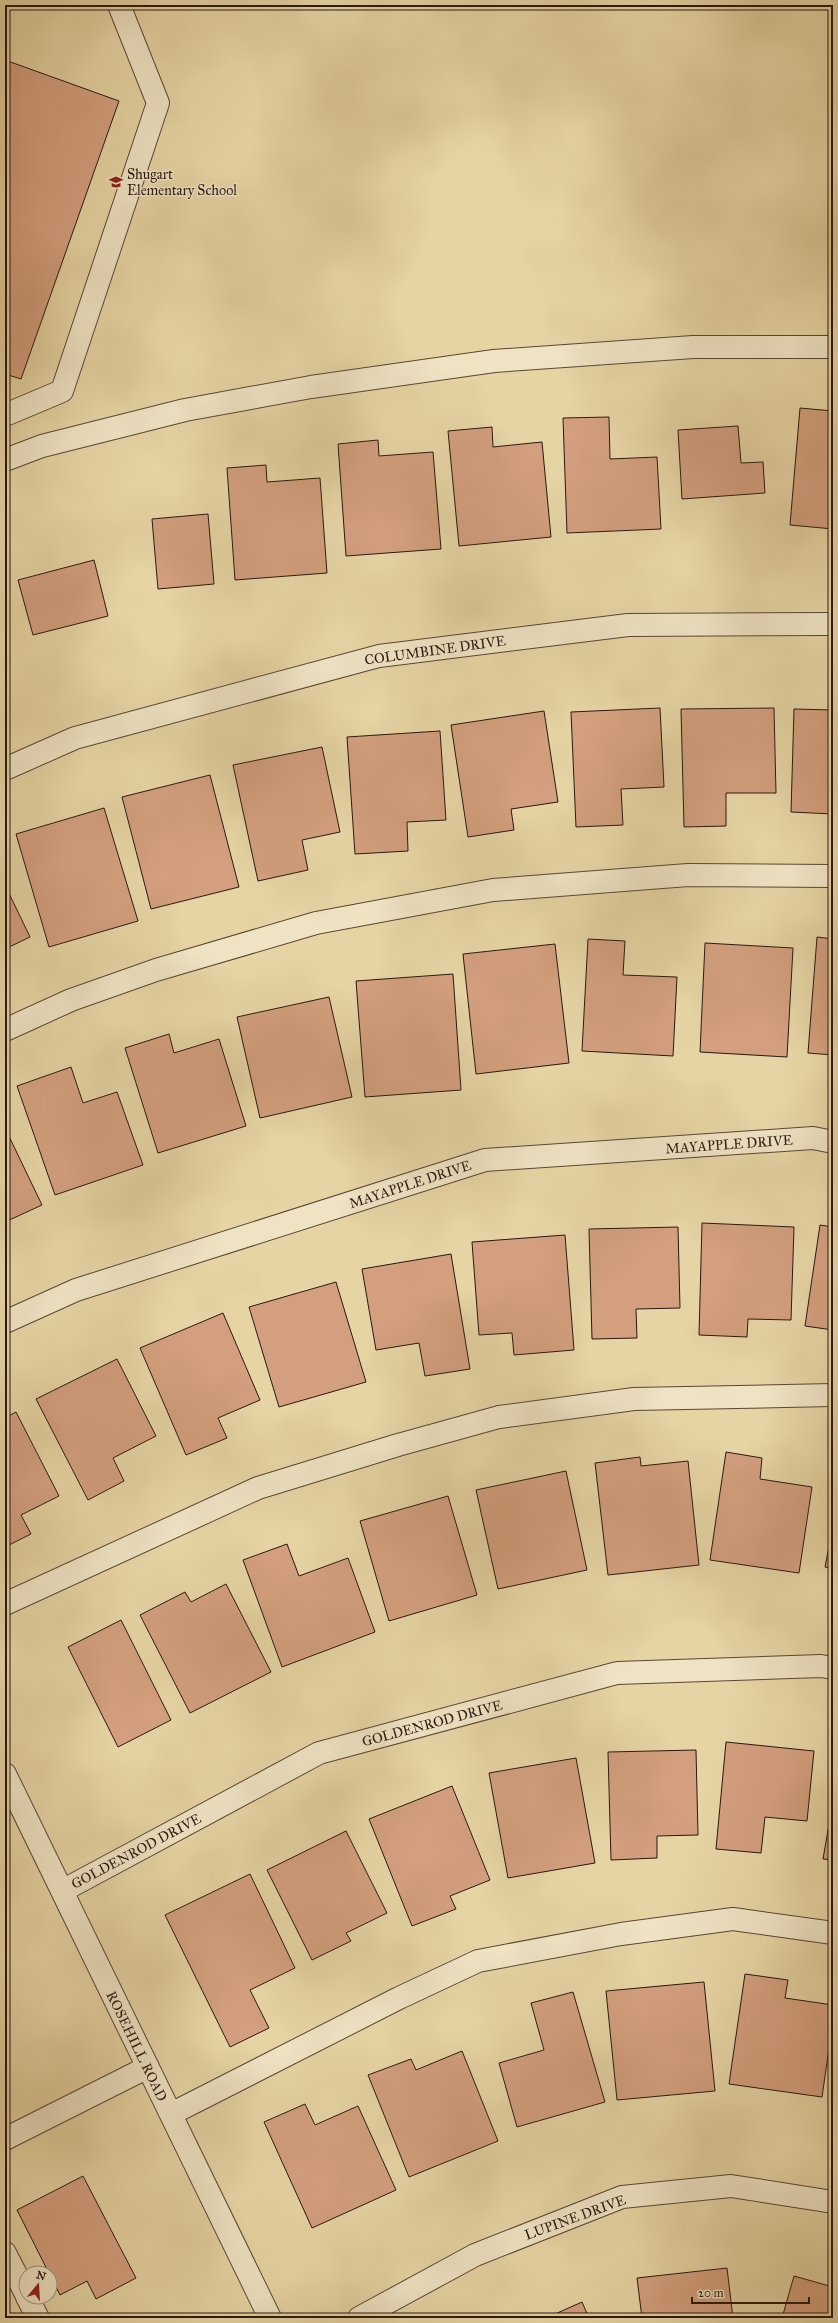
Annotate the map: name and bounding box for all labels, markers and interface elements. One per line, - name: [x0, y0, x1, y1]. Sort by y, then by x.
- place label: Shugart Elementary School: [127, 166, 237, 199]
- school or university icon: Shugart Elementary School: [108, 174, 124, 190]
- street label: COLUMBINE DRIVE: [363, 632, 507, 669]
- street label: MAYAPPLE DRIVE: [665, 1132, 793, 1157]
- street label: MAYAPPLE DRIVE: [347, 1157, 473, 1212]
- street label: GOLDENROD DRIVE: [360, 1697, 504, 1750]
- street label: GOLDENROD DRIVE: [68, 1810, 204, 1893]
- street label: ROSEHILL ROAD: [102, 1988, 171, 2104]
- street label: LUPINE DRIVE: [522, 2191, 628, 2244]
- north arrow: [18, 2265, 58, 2305]
- text: N: [34, 2268, 48, 2284]
- scale bar: [692, 2279, 809, 2305]
- text: 20 m: [698, 2286, 724, 2300]

